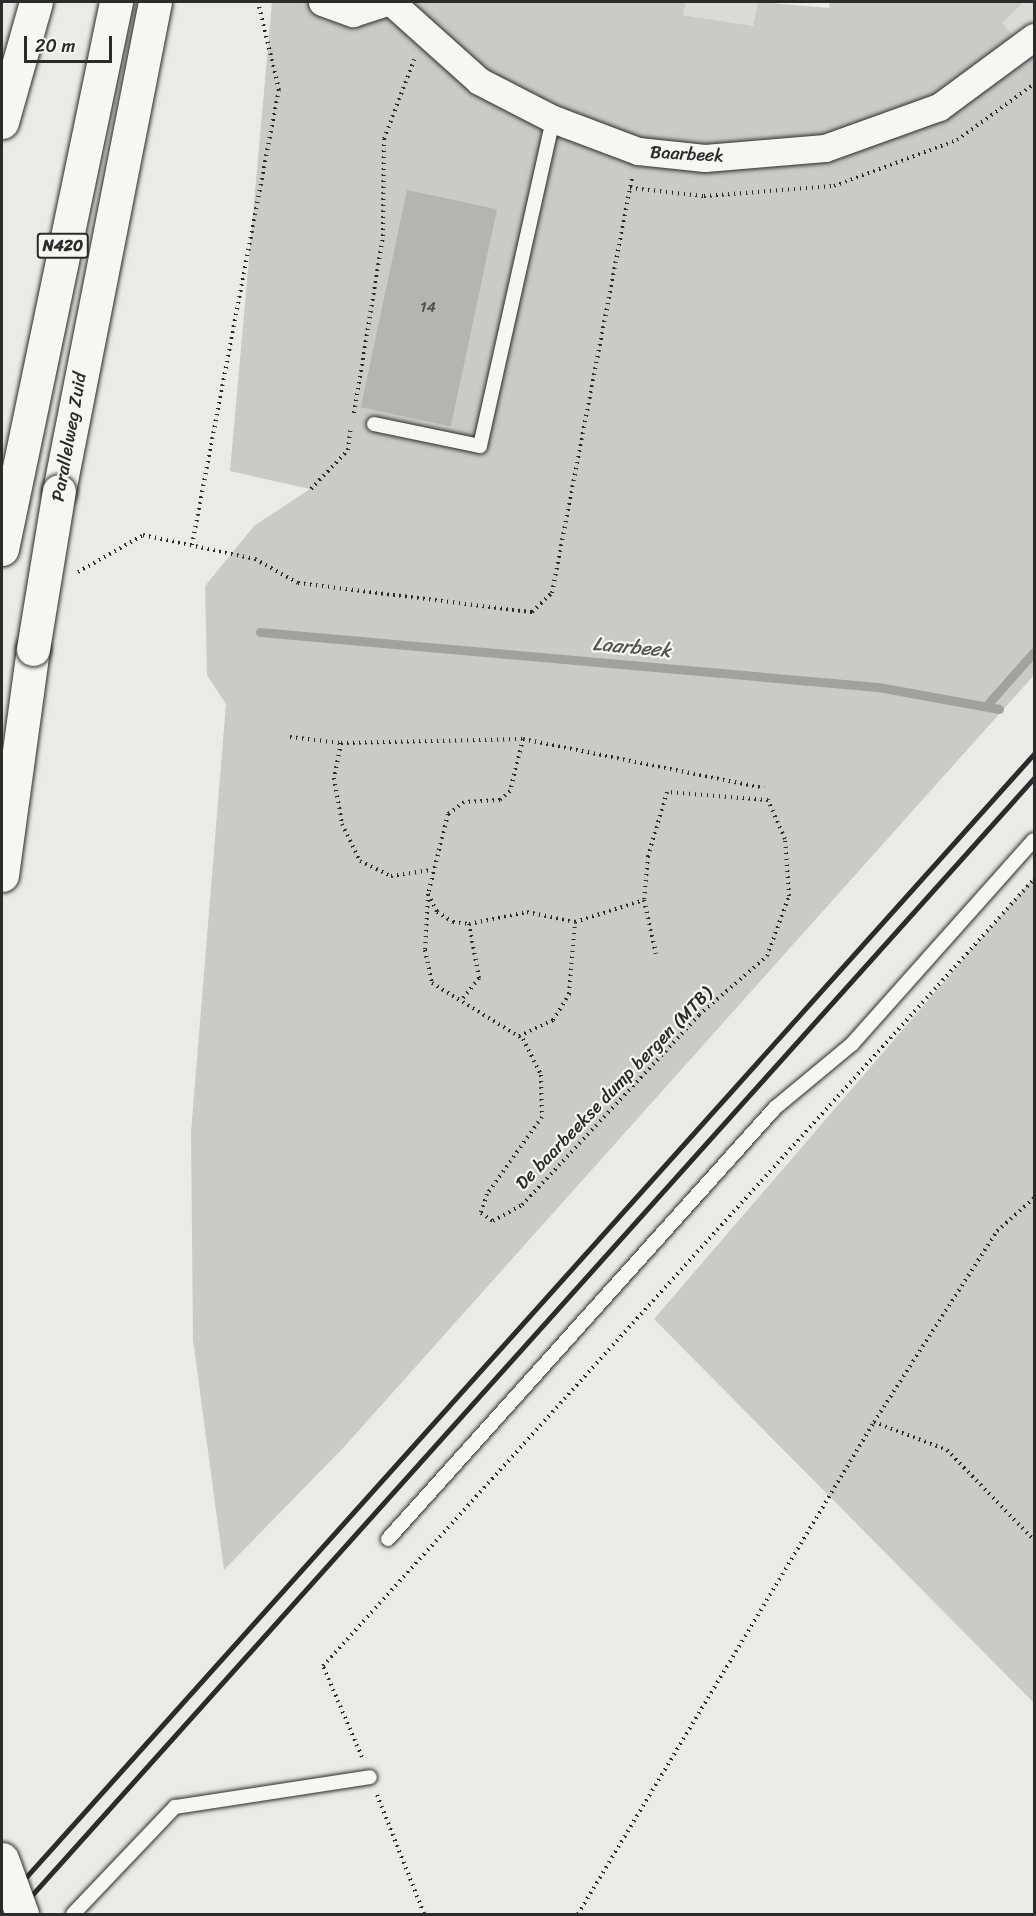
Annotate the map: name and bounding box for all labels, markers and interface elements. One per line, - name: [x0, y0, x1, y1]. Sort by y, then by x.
- scale bar: [27, 24, 116, 62]
- text: 20 m: [35, 30, 75, 62]
- street label: Baarbeek: [650, 141, 724, 167]
- road number: N420: [36, 233, 90, 259]
- house number: 14: [420, 299, 436, 317]
- street label: Parallelweg Zuid: [47, 371, 91, 503]
- water label: Laarbeek: [592, 632, 672, 662]
- street label: De baarbeekse dump bergen (MTB): [511, 982, 717, 1194]

